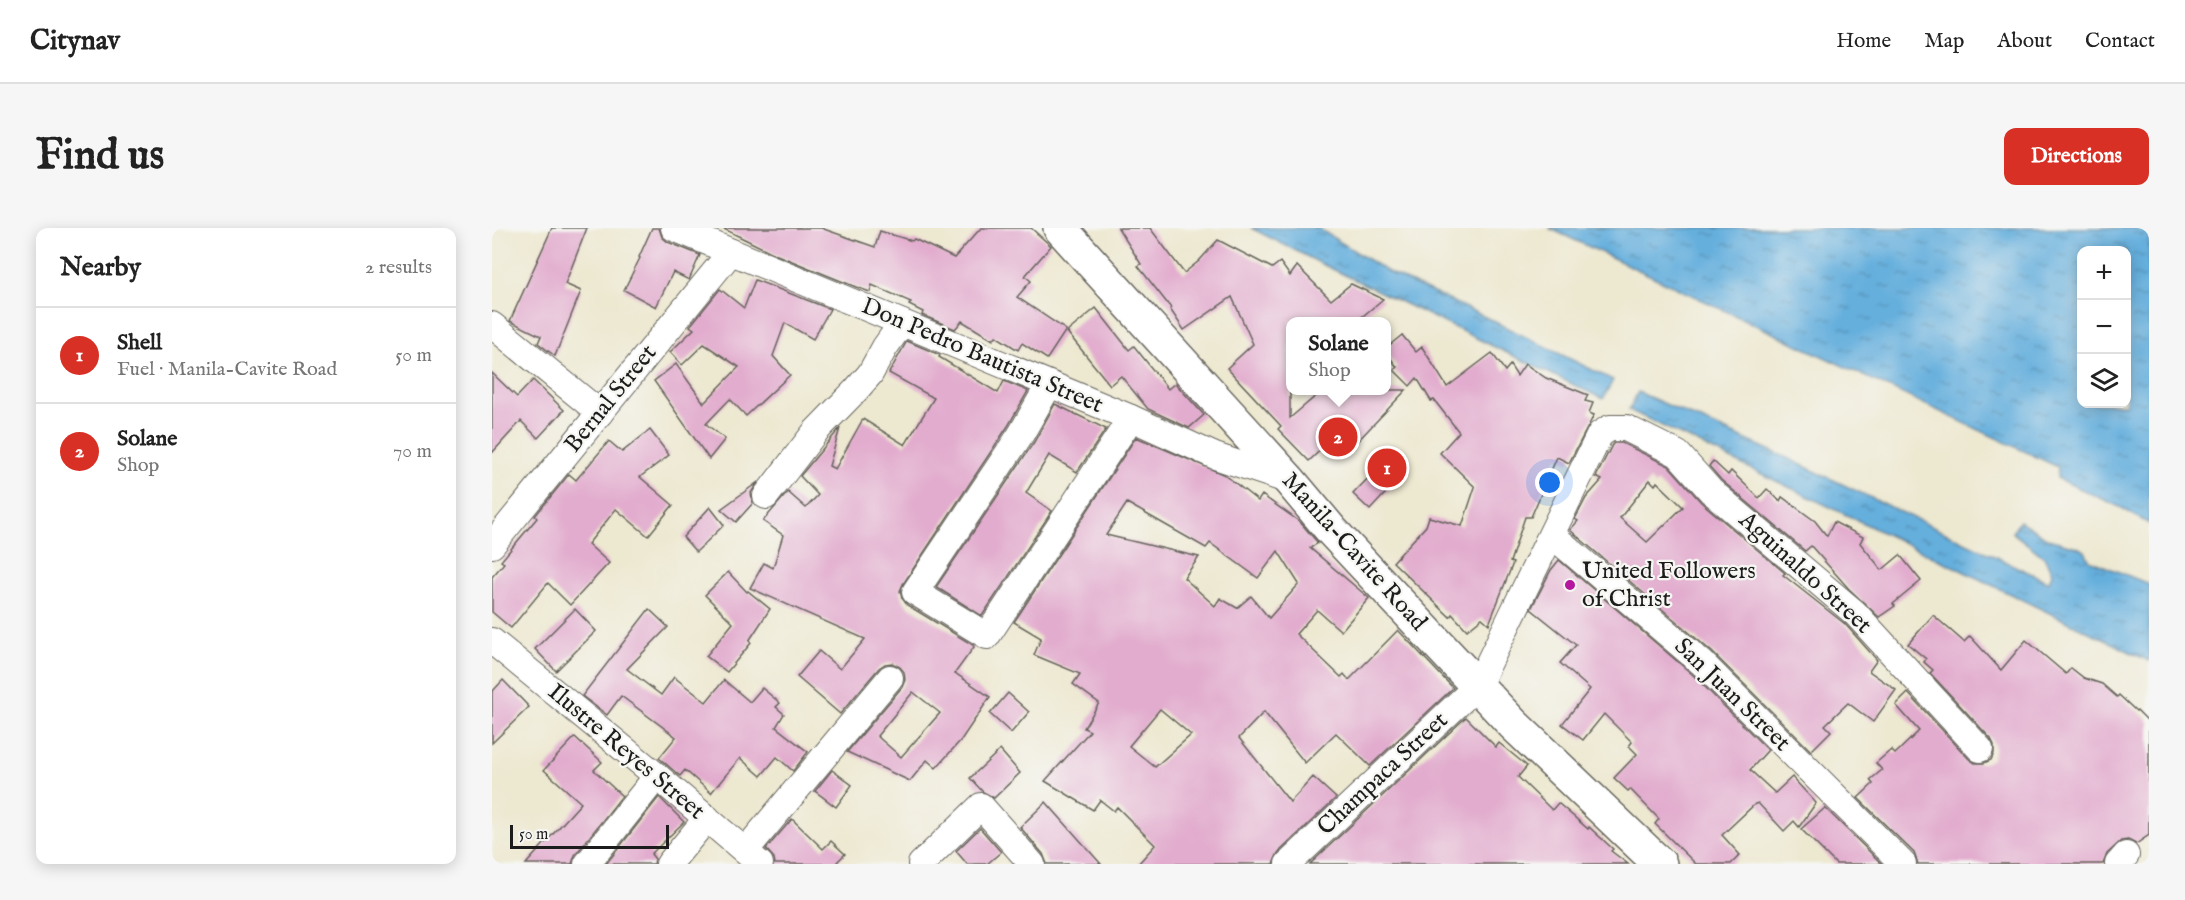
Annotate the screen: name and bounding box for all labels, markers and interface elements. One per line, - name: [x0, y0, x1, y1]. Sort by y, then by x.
- text: Citynav: [30, 24, 120, 59]
- text: Home: [1836, 28, 1891, 55]
- text: Map: [1924, 28, 1964, 55]
- text: About: [1997, 28, 2052, 55]
- text: Contact: [2085, 28, 2155, 55]
- button: Directions: [2004, 128, 2149, 185]
- text: Find us: [36, 130, 164, 183]
- map controls: [2077, 246, 2131, 408]
- button: +: [2077, 246, 2131, 300]
- text: Nearby: [60, 251, 141, 284]
- text: 2 results: [365, 255, 432, 280]
- street label: Don Pedro Bautista Street: [856, 291, 1108, 421]
- button: −: [2077, 300, 2131, 354]
- popup: [1286, 317, 1391, 395]
- text: Shell: [117, 329, 162, 357]
- text: Solane: [1308, 330, 1369, 358]
- street label: Bernal Street: [558, 339, 664, 459]
- text: 1: [76, 343, 83, 368]
- text: 50 m: [395, 343, 432, 368]
- button: layers: [2077, 354, 2131, 408]
- text: Fuel · Manila-Cavite Road: [117, 357, 337, 382]
- text: Shop: [1308, 358, 1351, 383]
- pin: 2: [1318, 414, 1358, 460]
- text: Solane: [117, 425, 177, 453]
- text: 2: [75, 439, 84, 464]
- text: 70 m: [393, 439, 432, 464]
- pin: 1: [1368, 446, 1406, 490]
- text: Shop: [117, 453, 159, 478]
- street label: Manila-Cavite Road: [1274, 466, 1434, 638]
- your location: [1535, 468, 1564, 497]
- street label: Aguinaldo Street: [1731, 504, 1878, 641]
- place label: United Followers of Christ: [1582, 556, 1756, 615]
- marker: United Followers of Christ: [1563, 578, 1577, 592]
- street label: San Juan Street: [1667, 632, 1797, 758]
- street label: Ilustre Reyes Street: [541, 677, 711, 827]
- street label: Champaca Street: [1311, 705, 1455, 843]
- scale bar: [510, 822, 669, 850]
- text: 50 m: [519, 825, 548, 845]

